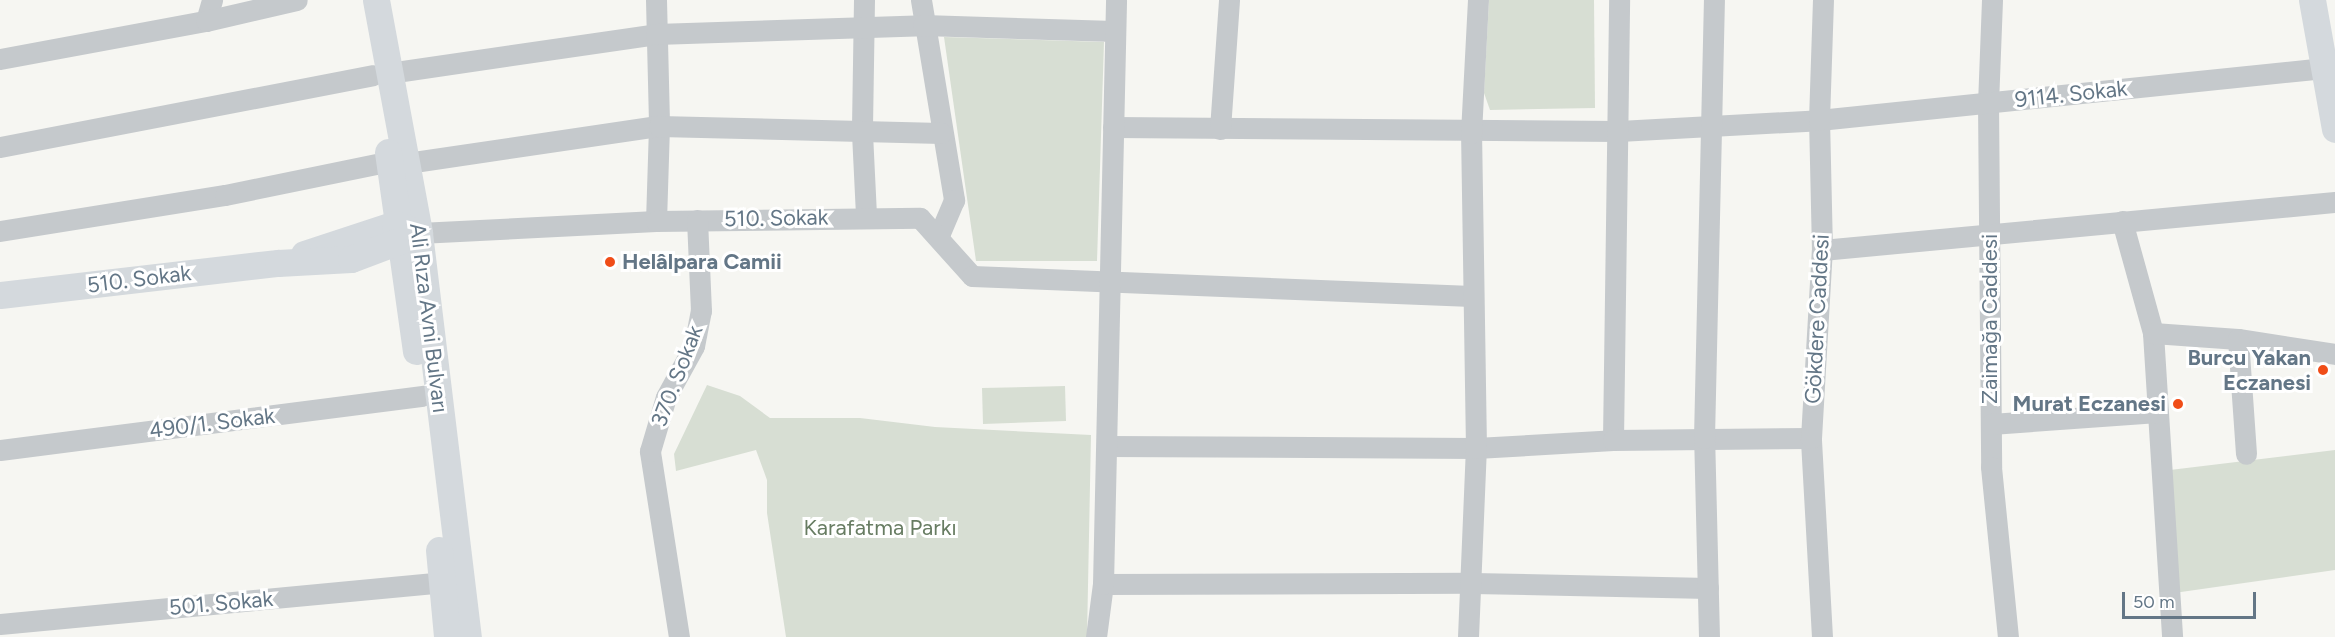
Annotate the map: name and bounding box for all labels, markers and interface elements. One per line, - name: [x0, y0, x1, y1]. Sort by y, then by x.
- street label: 9114. Sokak: [2013, 75, 2129, 113]
- street label: 510. Sokak: [724, 204, 828, 232]
- street label: Ali Rıza Avni Bulvarı: [404, 222, 454, 414]
- street label: Gökdere Caddesi: [1799, 233, 1835, 405]
- street label: Zaimağa Caddesi: [1977, 234, 2003, 404]
- place label: Helâlpara Camii: [622, 249, 782, 275]
- marker: Helâlpara Camii: [603, 255, 617, 269]
- street label: 510. Sokak: [86, 260, 192, 298]
- street label: 370. Sokak: [646, 322, 708, 430]
- place label: Burcu Yakan Eczanesi: [2187, 344, 2311, 396]
- marker: Burcu Yakan Eczanesi: [2316, 363, 2330, 377]
- place label: Murat Eczanesi: [2013, 391, 2166, 417]
- marker: Murat Eczanesi: [2171, 397, 2185, 411]
- street label: 490/1. Sokak: [148, 402, 276, 444]
- park label: Karafatma Parkı: [803, 515, 957, 541]
- scale bar: [2125, 580, 2258, 618]
- street label: 501. Sokak: [168, 585, 274, 621]
- text: 50 m: [2133, 591, 2175, 613]

